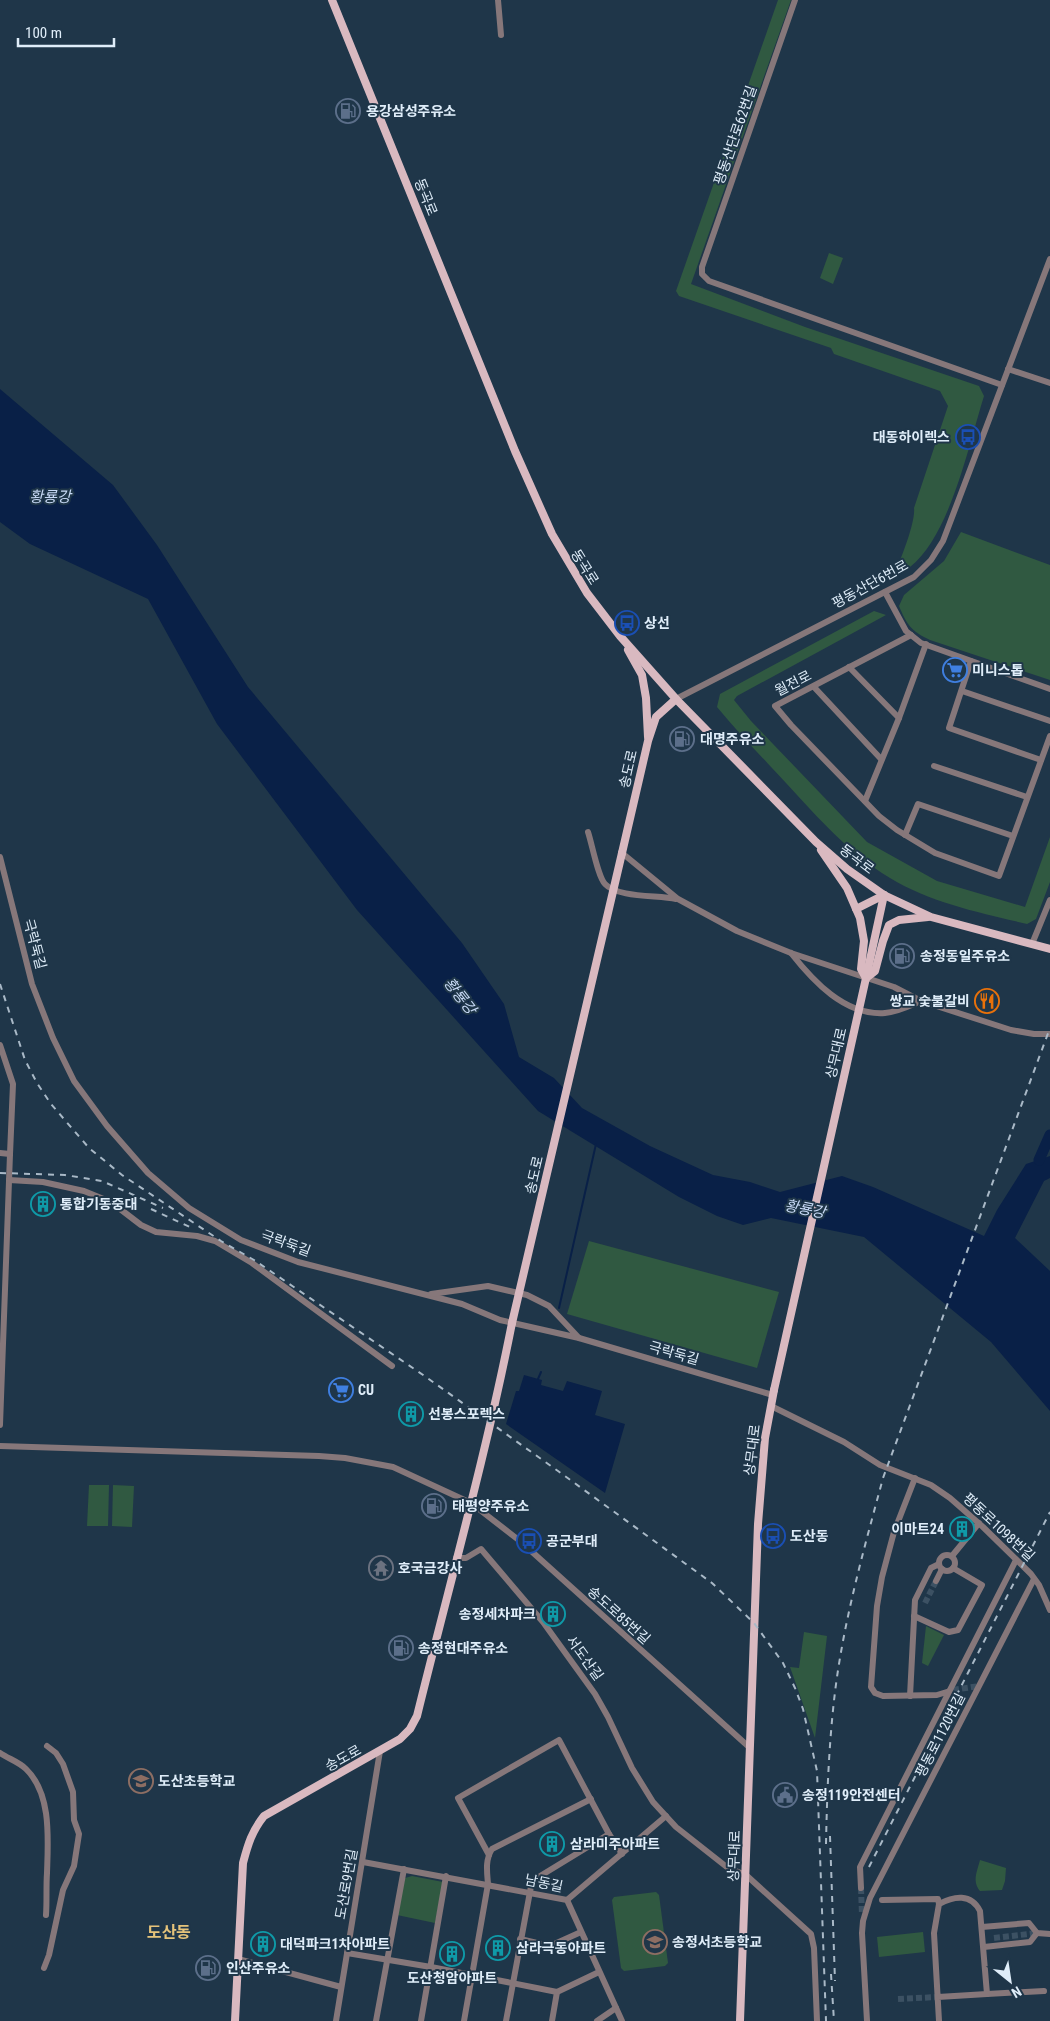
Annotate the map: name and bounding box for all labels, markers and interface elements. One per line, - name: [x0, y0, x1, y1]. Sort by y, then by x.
- scale bar: [18, 15, 114, 47]
- text: 100 m: [25, 24, 62, 42]
- street label: 평동산단로62번길: [711, 83, 759, 187]
- fuel station icon: 용강삼성주유소: [335, 98, 361, 124]
- place label: 용강삼성주유소: [366, 103, 456, 119]
- street label: 동곡로: [411, 176, 441, 218]
- bus stop icon: 대동하이렉스: [955, 424, 981, 450]
- place label: 대동하이렉스: [873, 429, 950, 445]
- water label: 황룡강: [29, 488, 73, 506]
- street label: 동곡로: [568, 546, 602, 588]
- street label: 평동산단6번로: [829, 557, 911, 611]
- bus stop icon: 상선: [614, 610, 640, 636]
- place label: 상선: [644, 615, 670, 631]
- supermarket icon: 미니스톱: [942, 657, 968, 683]
- place label: 미니스톱: [972, 662, 1024, 678]
- street label: 월전로: [772, 667, 814, 699]
- fuel station icon: 대명주유소: [669, 726, 695, 752]
- place label: 대명주유소: [700, 731, 765, 747]
- street label: 송도로: [616, 748, 640, 790]
- street label: 동곡로: [837, 841, 877, 877]
- street label: 극락둑길: [21, 917, 49, 971]
- fuel station icon: 송정동일주유소: [889, 943, 915, 969]
- place label: 송정동일주유소: [920, 948, 1010, 964]
- water label: 황룡강: [440, 974, 481, 1020]
- restaurant icon: 쌍교 숯불갈비: [974, 988, 1000, 1014]
- place label: 쌍교 숯불갈비: [889, 993, 970, 1009]
- street label: 상무대로: [822, 1026, 850, 1080]
- street label: 송도로: [522, 1154, 546, 1196]
- building icon: 통합기동중대: [30, 1191, 56, 1217]
- place label: 통합기동중대: [60, 1196, 137, 1212]
- water label: 황룡강: [783, 1196, 829, 1222]
- street label: 극락둑길: [259, 1227, 313, 1259]
- street label: 극락둑길: [647, 1338, 701, 1368]
- supermarket icon: CU: [328, 1377, 354, 1403]
- place label: CU: [358, 1382, 374, 1398]
- building icon: 선봉스포렉스: [398, 1401, 424, 1427]
- place label: 선봉스포렉스: [428, 1406, 505, 1422]
- street label: 상무대로: [741, 1423, 763, 1477]
- street label: 평동로1098번길: [960, 1490, 1038, 1564]
- fuel station icon: 태평양주유소: [421, 1493, 447, 1519]
- place label: 태평양주유소: [452, 1498, 529, 1514]
- building icon: 이마트24: [949, 1516, 975, 1542]
- place label: 이마트24: [891, 1521, 944, 1537]
- bus stop icon: 도산동: [760, 1523, 786, 1549]
- bus stop icon: 공군부대: [516, 1528, 542, 1554]
- place label: 도산동: [790, 1528, 829, 1544]
- place label: 공군부대: [546, 1533, 598, 1549]
- temple icon: 호국금강사: [368, 1555, 394, 1581]
- place label: 호국금강사: [398, 1560, 463, 1576]
- street label: 송도로85번길: [585, 1583, 653, 1647]
- building icon: 송정세차파크: [540, 1601, 566, 1627]
- place label: 송정세차파크: [459, 1606, 536, 1622]
- street label: 서도산길: [563, 1632, 607, 1684]
- fuel station icon: 송정현대주유소: [388, 1635, 414, 1661]
- place label: 송정현대주유소: [418, 1640, 508, 1656]
- street label: 평동로1120번길: [912, 1690, 968, 1780]
- street label: 송도로: [322, 1742, 364, 1774]
- school or university icon: 도산초등학교: [128, 1768, 154, 1794]
- place label: 도산초등학교: [158, 1773, 235, 1789]
- public building icon: 송정119안전센터: [772, 1782, 798, 1808]
- place label: 송정119안전센터: [802, 1787, 901, 1803]
- street label: 상무대로: [725, 1830, 743, 1882]
- building icon: 삼라미주아파트: [539, 1831, 565, 1857]
- place label: 삼라미주아파트: [570, 1836, 660, 1852]
- street label: 도산로9번길: [332, 1847, 360, 1921]
- street label: 남동길: [523, 1871, 565, 1895]
- district label: 도산동: [147, 1923, 191, 1942]
- school or university icon: 송정서초등학교: [642, 1929, 668, 1955]
- building icon: 대덕파크1차아파트: [250, 1931, 276, 1957]
- place label: 송정서초등학교: [672, 1934, 762, 1950]
- building icon: 삼라극동아파트: [485, 1935, 511, 1961]
- place label: 대덕파크1차아파트: [280, 1936, 390, 1952]
- place label: 삼라극동아파트: [516, 1940, 606, 1956]
- building icon: 도산청암아파트: [439, 1941, 465, 1967]
- fuel station icon: 인산주유소: [195, 1955, 221, 1981]
- north arrow: [985, 1956, 1035, 2006]
- place label: 인산주유소: [226, 1960, 291, 1976]
- place label: 도산청암아파트: [407, 1970, 497, 1986]
- text: N: [1009, 1983, 1024, 2001]

